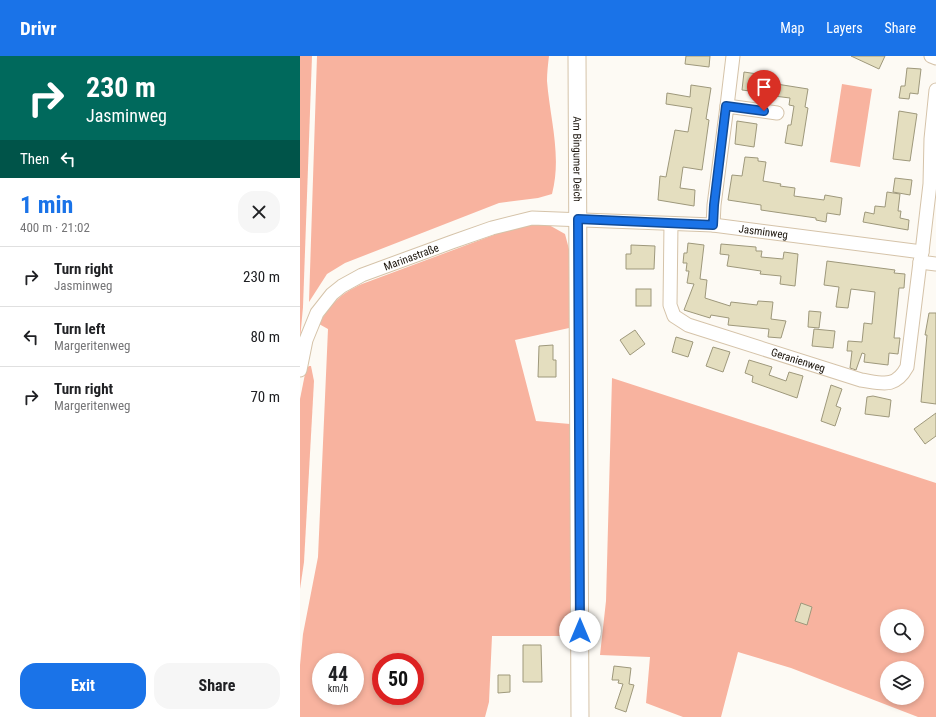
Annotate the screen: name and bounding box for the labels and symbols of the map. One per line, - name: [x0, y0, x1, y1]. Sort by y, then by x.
- pin: [747, 70, 781, 111]
- street label: Am Bingumer Deich: [571, 116, 584, 202]
- street label: Jasminweg: [738, 222, 789, 241]
- street label: Marinastraße: [382, 241, 441, 273]
- street label: Geranienweg: [769, 345, 827, 375]
- position arrow: [559, 610, 601, 652]
- speed limit sign: 50: [372, 653, 424, 705]

